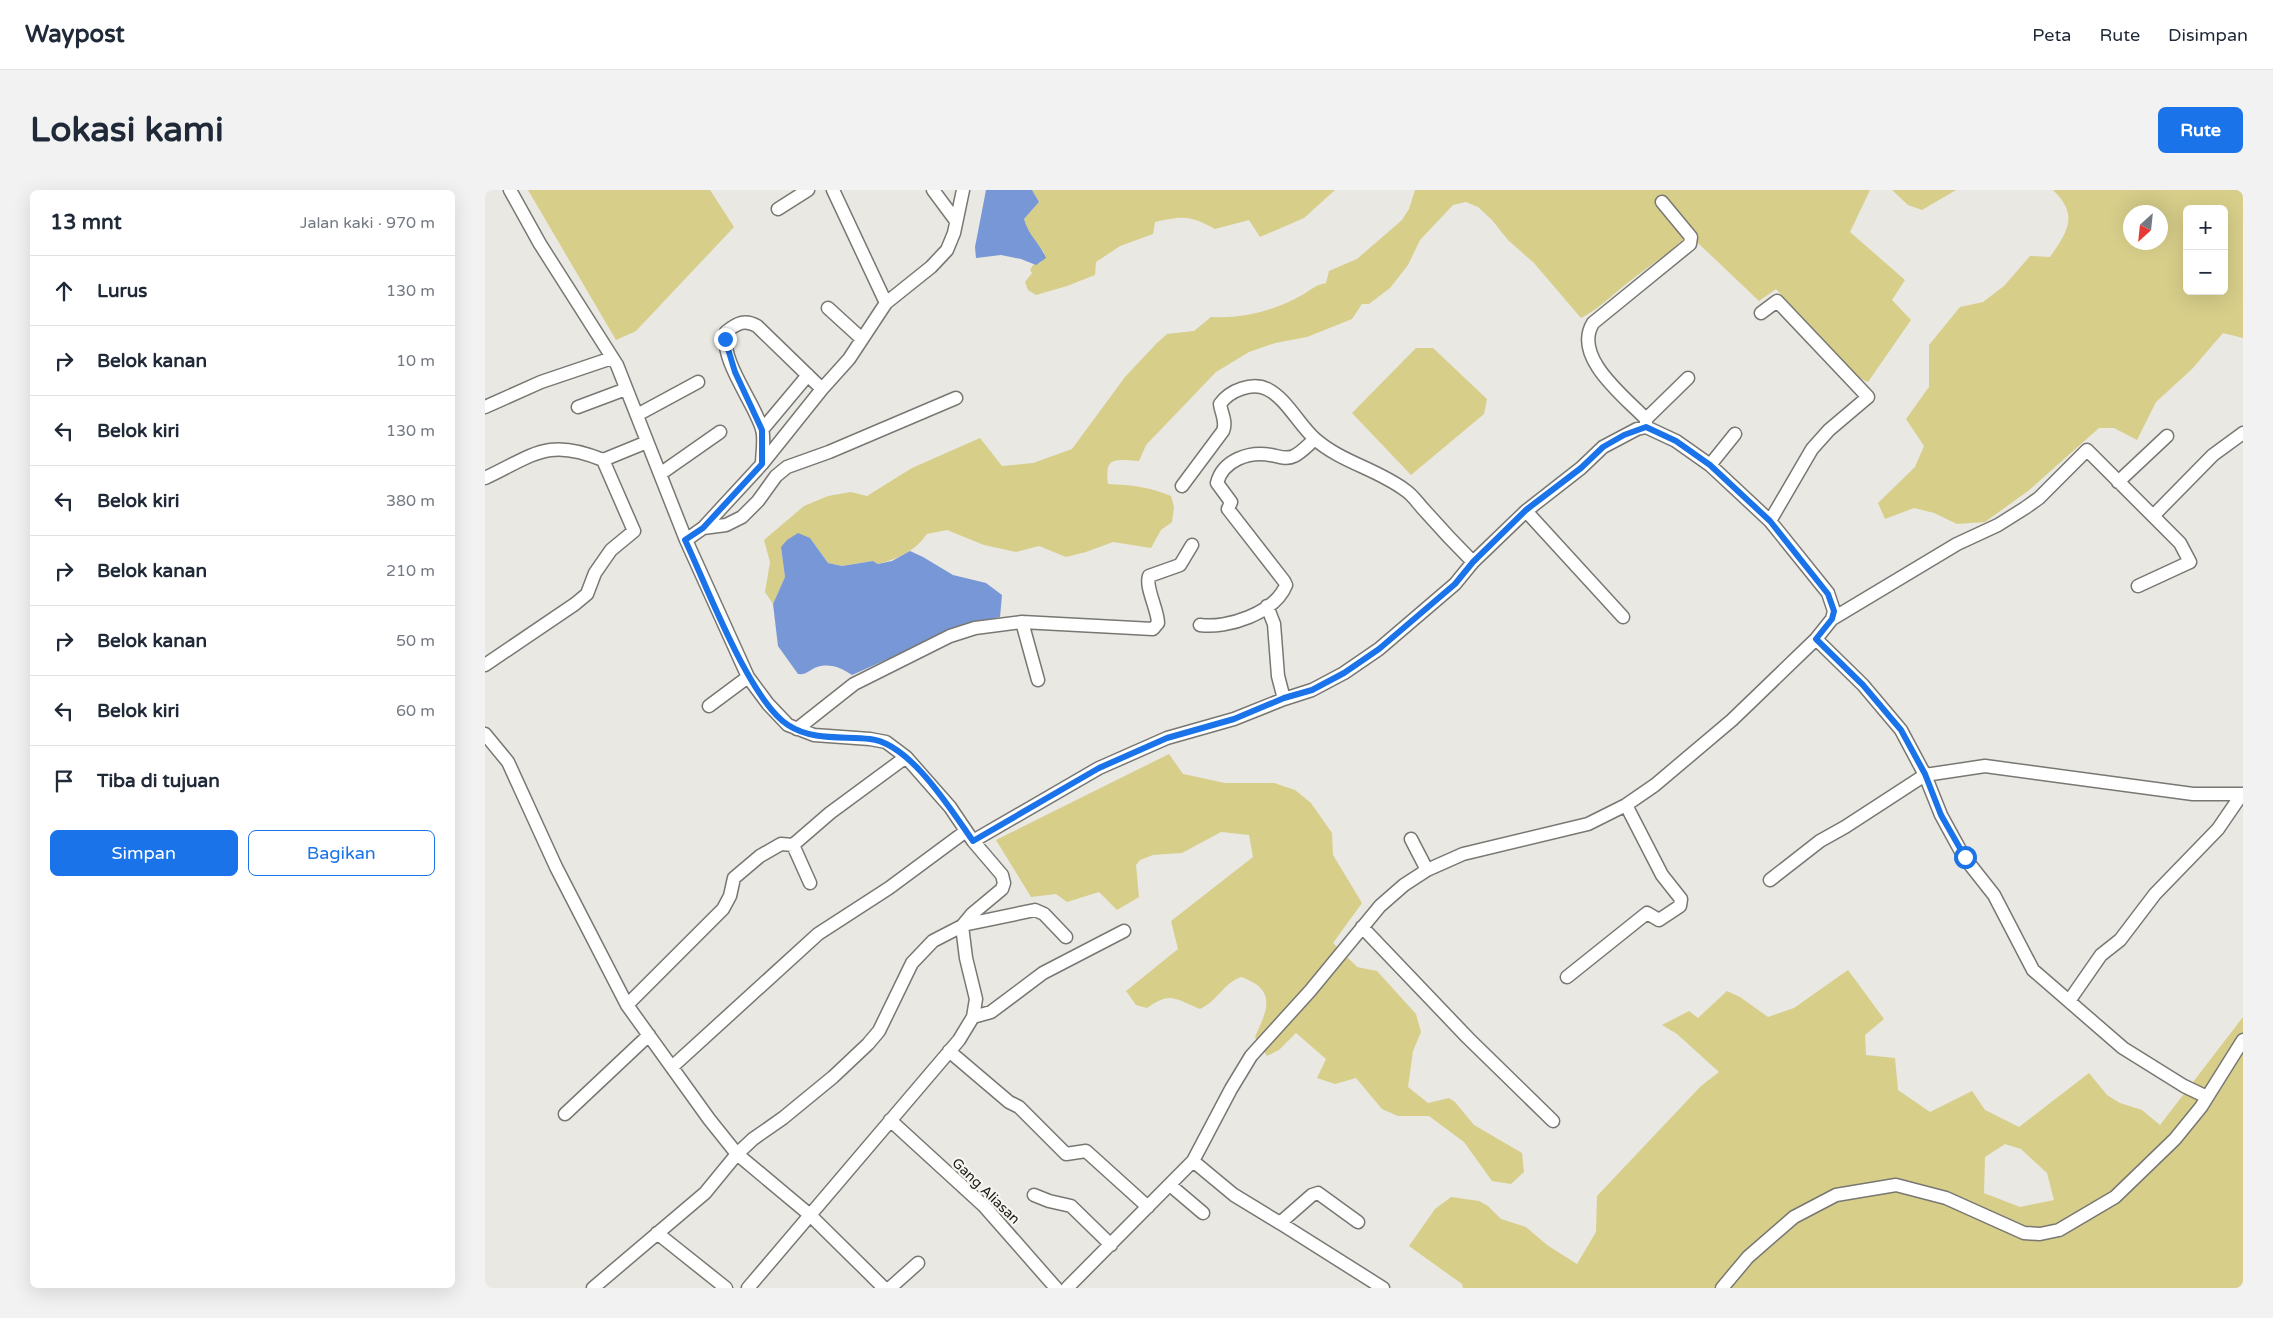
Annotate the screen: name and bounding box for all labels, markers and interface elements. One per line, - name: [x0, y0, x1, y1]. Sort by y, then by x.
- text: Waypost: [25, 20, 125, 49]
- text: Peta: [2032, 24, 2071, 46]
- text: Rute: [2099, 24, 2140, 46]
- text: Disimpan: [2168, 24, 2248, 46]
- button: Rute: [2158, 107, 2243, 153]
- text: Lokasi kami: [30, 109, 224, 151]
- north arrow: [2123, 205, 2168, 250]
- map controls: [2183, 205, 2228, 295]
- button: +: [2183, 205, 2228, 250]
- text: 13 mnt: [50, 210, 122, 235]
- text: Jalan kaki · 970 m: [300, 213, 435, 233]
- button: −: [2183, 250, 2228, 295]
- icon: ahead: [50, 277, 78, 305]
- text: Lurus: [97, 280, 147, 302]
- text: 130 m: [386, 281, 435, 301]
- route end: [714, 328, 737, 351]
- icon: right: [50, 347, 78, 375]
- text: Belok kanan: [97, 350, 207, 372]
- text: 10 m: [396, 351, 435, 371]
- icon: left: [50, 417, 78, 445]
- text: Belok kiri: [97, 420, 180, 442]
- text: 130 m: [386, 421, 435, 441]
- icon: left: [50, 487, 78, 515]
- text: Belok kiri: [97, 490, 180, 512]
- text: 380 m: [386, 491, 435, 511]
- icon: right: [50, 557, 78, 585]
- text: Belok kanan: [97, 560, 207, 582]
- text: 210 m: [386, 561, 435, 581]
- icon: right: [50, 627, 78, 655]
- text: Belok kanan: [97, 630, 207, 652]
- text: 50 m: [396, 631, 435, 651]
- icon: left: [50, 697, 78, 725]
- text: Belok kiri: [97, 700, 180, 722]
- text: 60 m: [396, 701, 435, 721]
- icon: arrive: [50, 767, 78, 795]
- text: Tiba di tujuan: [97, 770, 220, 792]
- button: Simpan: [50, 830, 238, 876]
- button: Bagikan: [248, 830, 435, 876]
- route start: [1954, 846, 1977, 869]
- street label: Gang Aliasan: [949, 1154, 1023, 1228]

